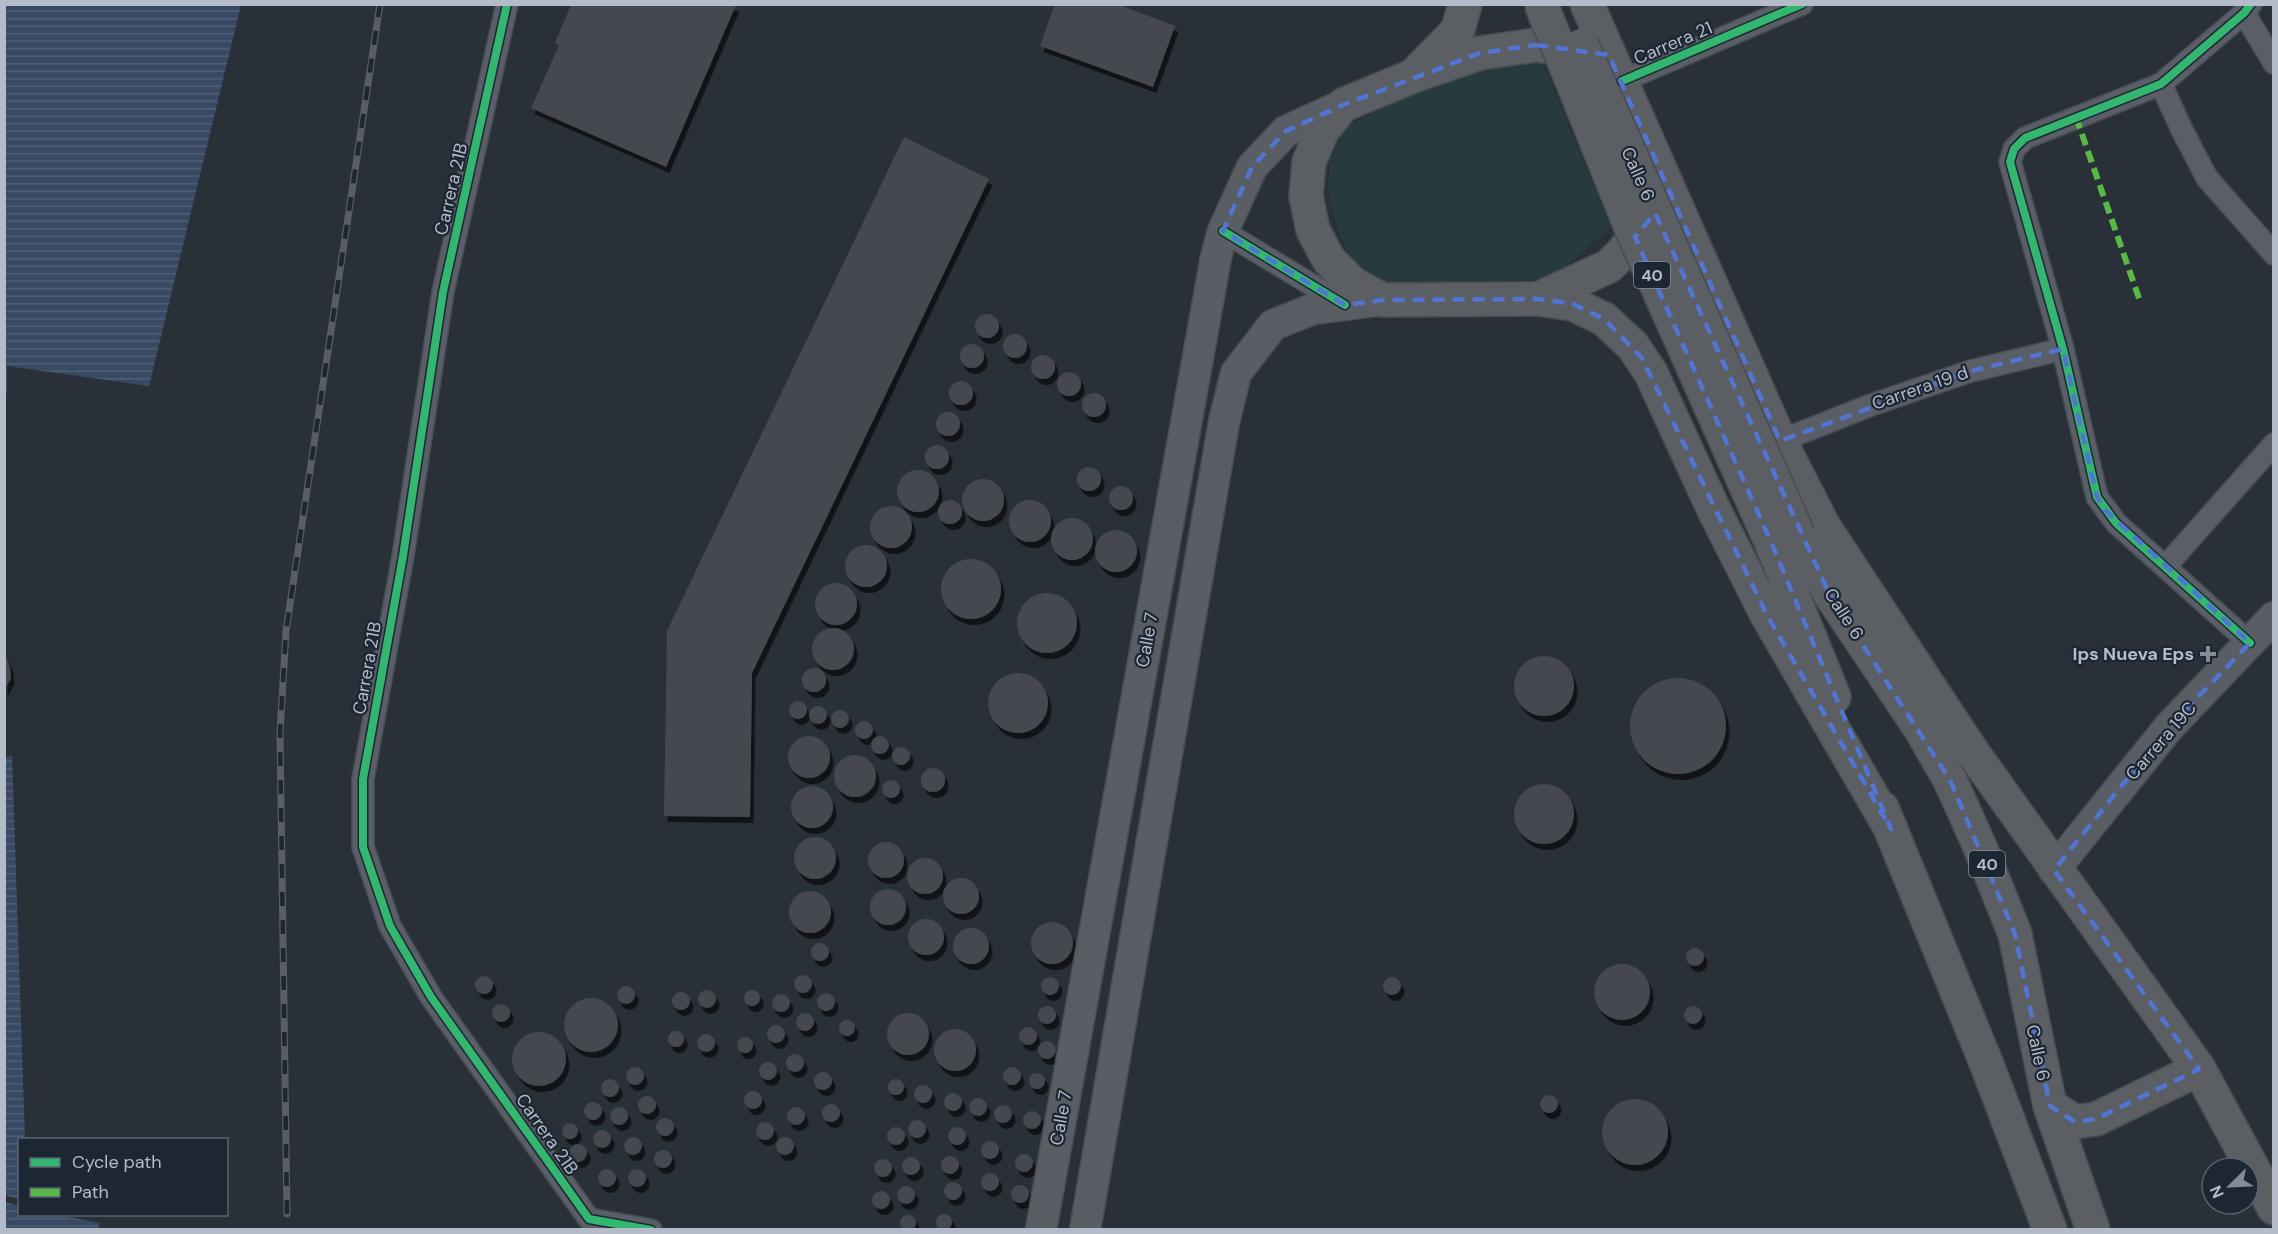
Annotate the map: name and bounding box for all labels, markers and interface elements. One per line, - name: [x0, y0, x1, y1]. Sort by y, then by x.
- street label: Carrera 21: [1630, 16, 1716, 70]
- street label: Carrera 21B: [429, 140, 473, 237]
- street label: Calle 6: [1615, 143, 1661, 205]
- road number: 40: [1634, 262, 1670, 288]
- street label: Carrera 19 d: [1869, 360, 1971, 416]
- street label: Calle 6: [1818, 584, 1870, 644]
- street label: Calle 7: [1130, 611, 1164, 669]
- street label: Carrera 21B: [347, 620, 387, 716]
- place label: Ips Nueva Eps: [2073, 642, 2194, 666]
- marker: Ips Nueva Eps: [2199, 645, 2217, 663]
- street label: Carrera 19C: [2120, 696, 2202, 785]
- road number: 40: [1969, 851, 2005, 877]
- street label: Calle 6: [2020, 1023, 2056, 1083]
- street label: Carrera 21B: [510, 1089, 584, 1179]
- street label: Calle 7: [1044, 1089, 1078, 1147]
- legend: [18, 1138, 228, 1216]
- text: Cycle path: [72, 1150, 162, 1174]
- north arrow: [2200, 1156, 2260, 1216]
- text: Path: [72, 1180, 109, 1204]
- text: N: [2205, 1182, 2229, 1201]

